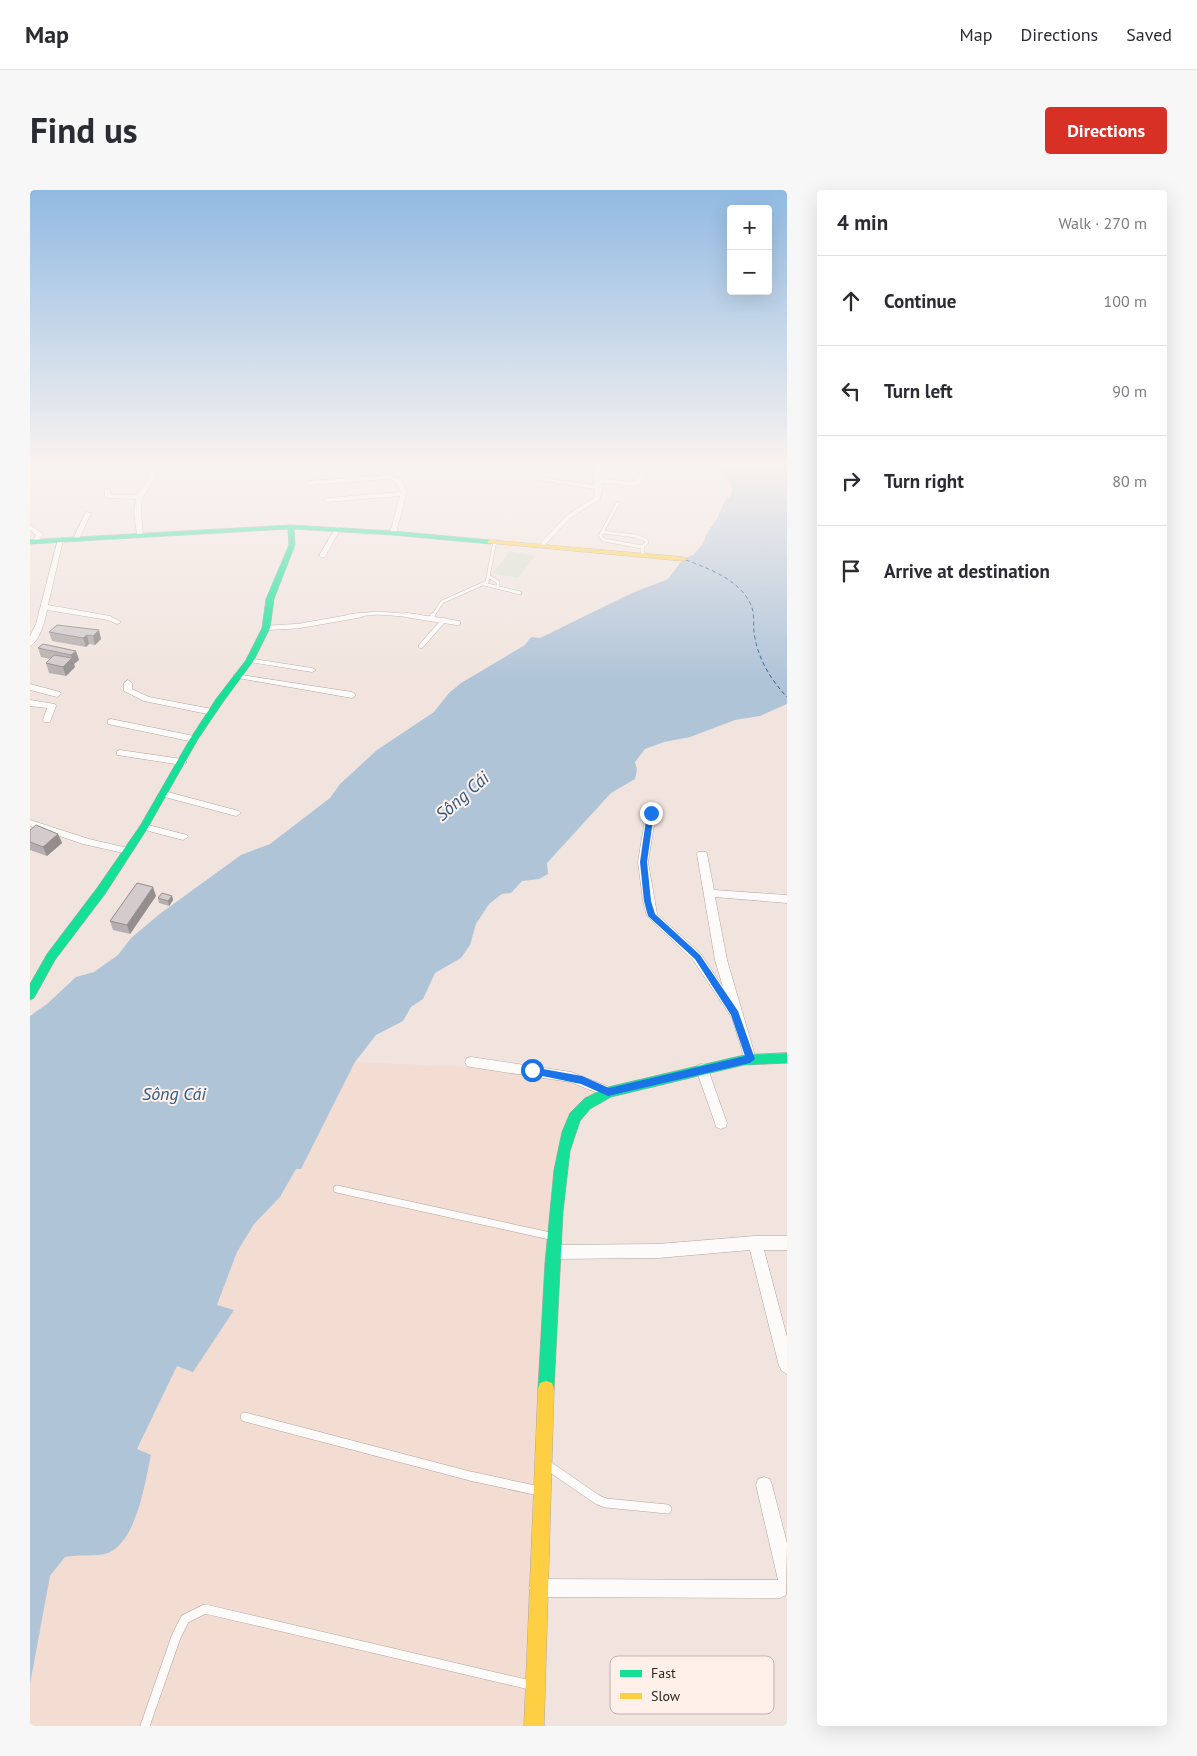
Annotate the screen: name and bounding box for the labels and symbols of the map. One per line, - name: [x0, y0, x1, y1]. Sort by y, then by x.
- water label: Sông Cái: [430, 766, 495, 826]
- route end: [640, 802, 663, 825]
- route start: [521, 1059, 544, 1082]
- water label: Sông Cái: [142, 1082, 207, 1105]
- legend: [610, 1656, 774, 1714]
- text: Fast: [651, 1664, 676, 1682]
- text: Slow: [651, 1687, 681, 1705]

